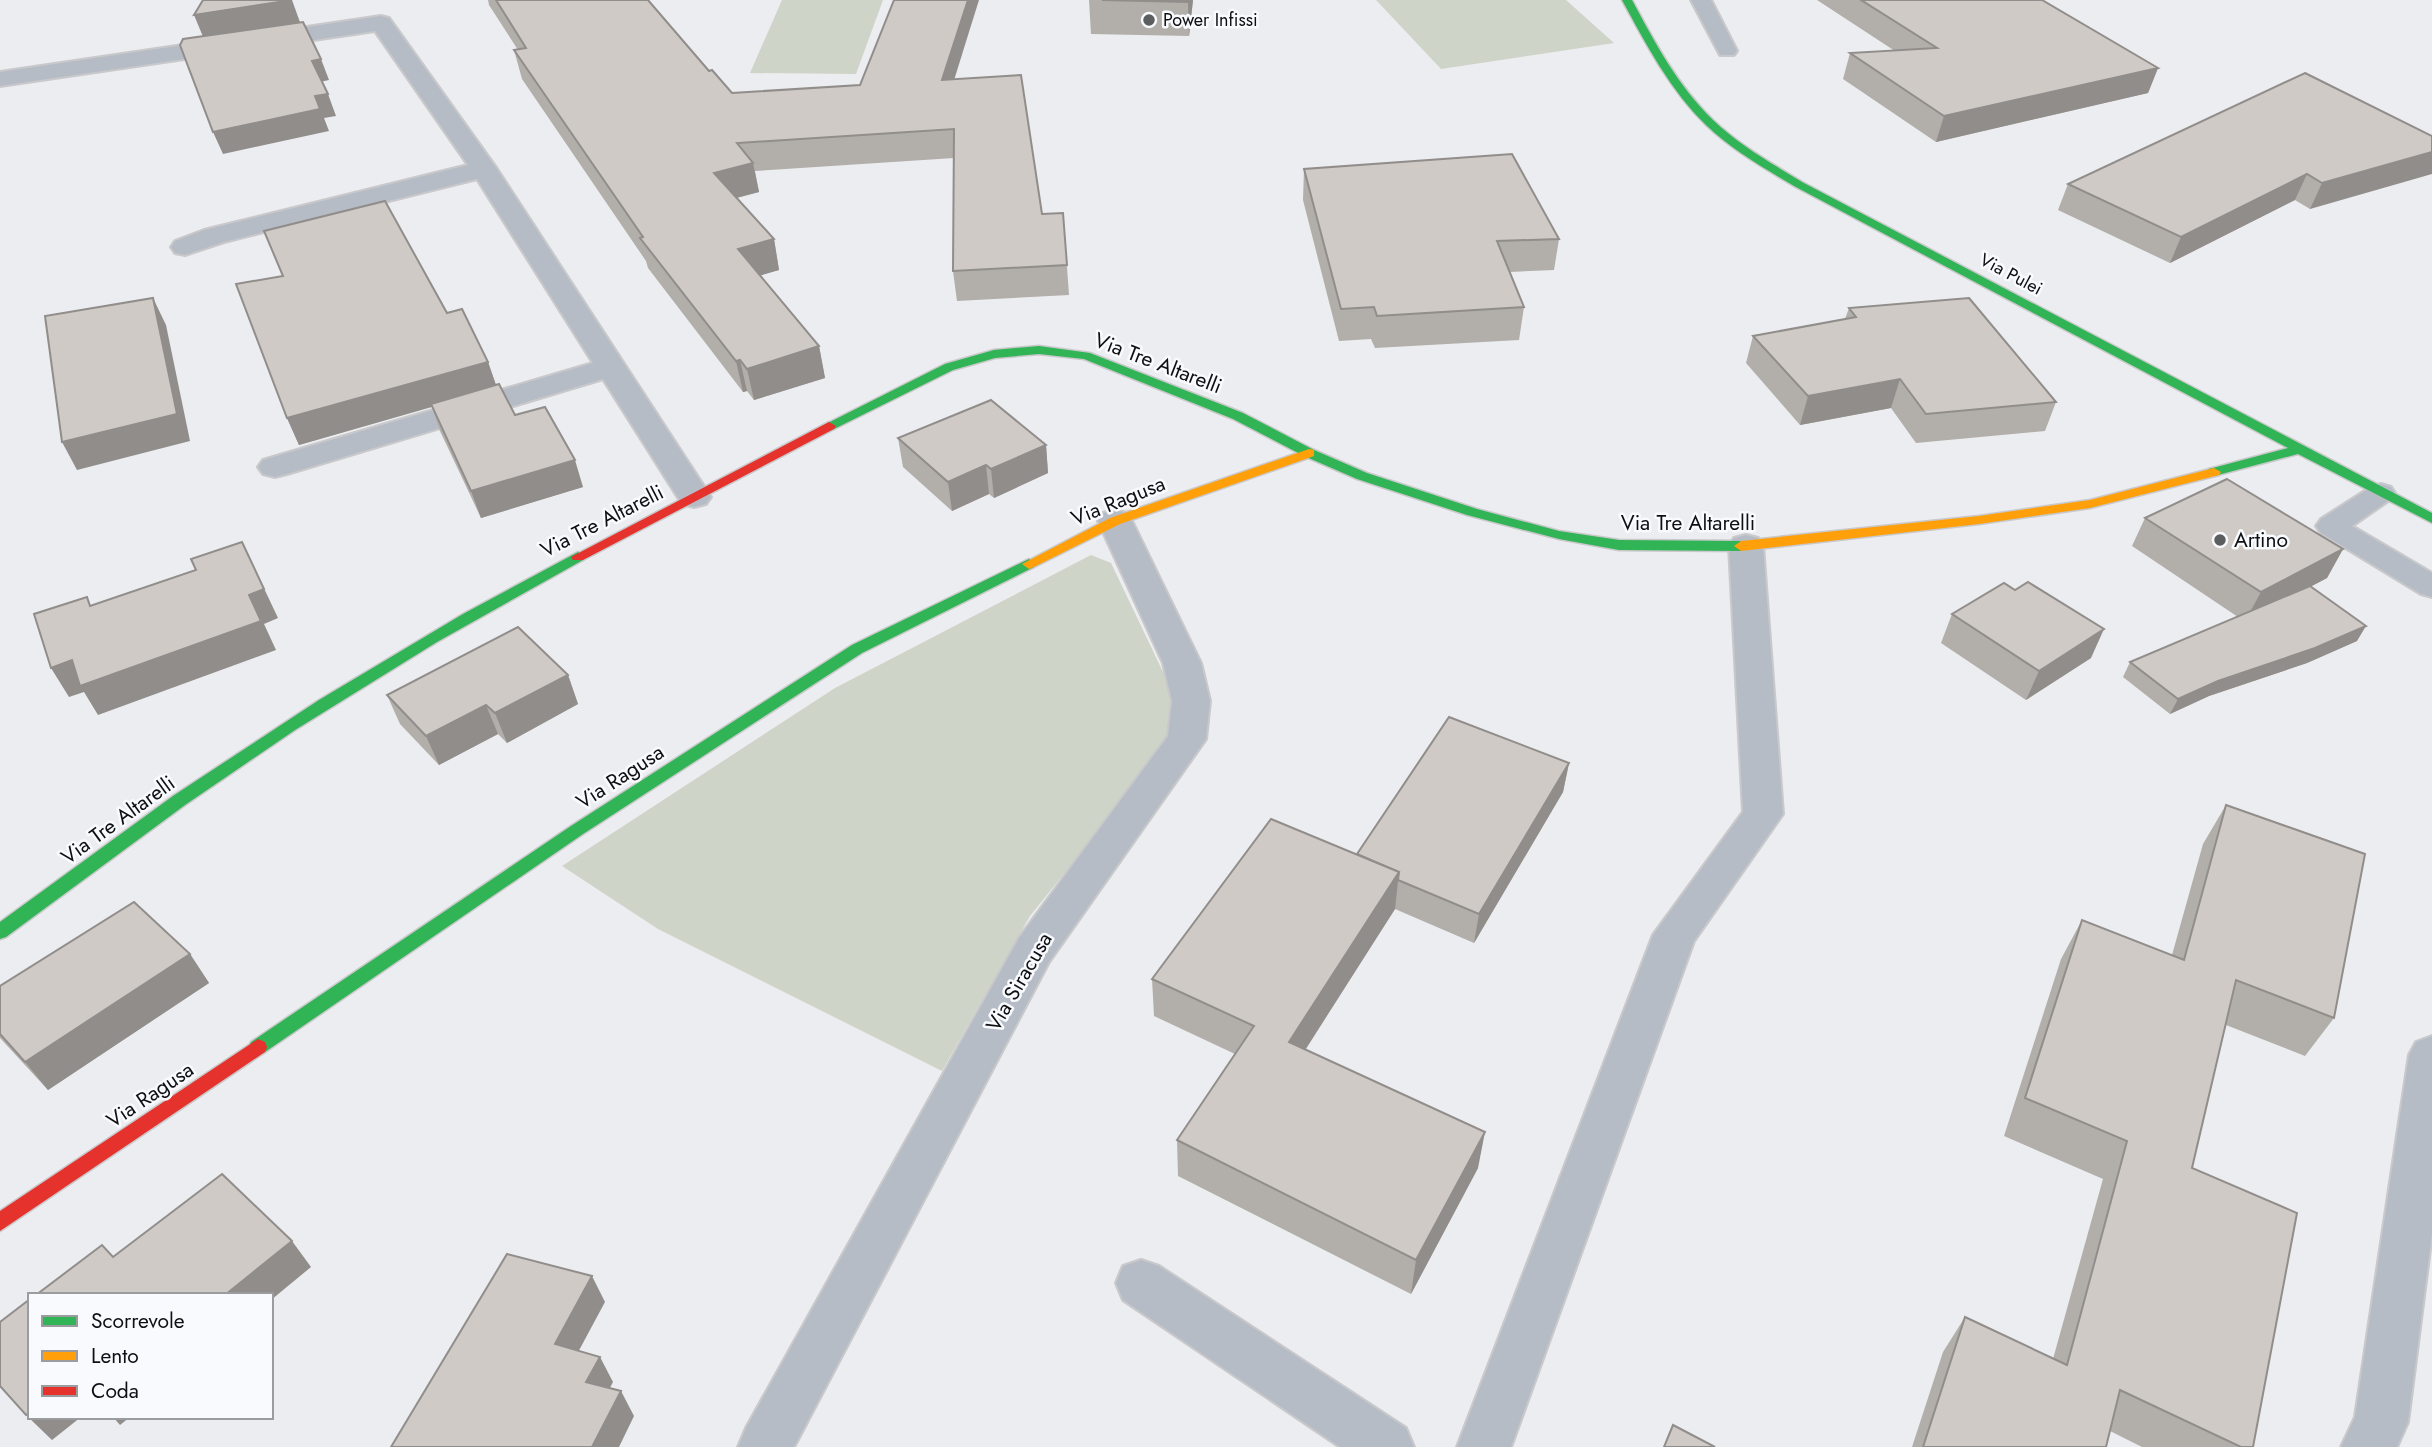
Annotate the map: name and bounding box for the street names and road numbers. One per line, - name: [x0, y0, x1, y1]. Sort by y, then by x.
- street label: Via Pulei: [1975, 247, 2047, 301]
- street label: Via Tre Altarelli: [1090, 325, 1226, 401]
- street label: Via Ragusa: [1066, 469, 1170, 533]
- street label: Via Tre Altarelli: [535, 477, 669, 565]
- street label: Via Tre Altarelli: [1621, 508, 1755, 538]
- street label: Via Ragusa: [570, 737, 670, 817]
- street label: Via Tre Altarelli: [55, 768, 181, 872]
- street label: Via Siracusa: [979, 927, 1059, 1037]
- street label: Via Ragusa: [101, 1055, 199, 1135]

